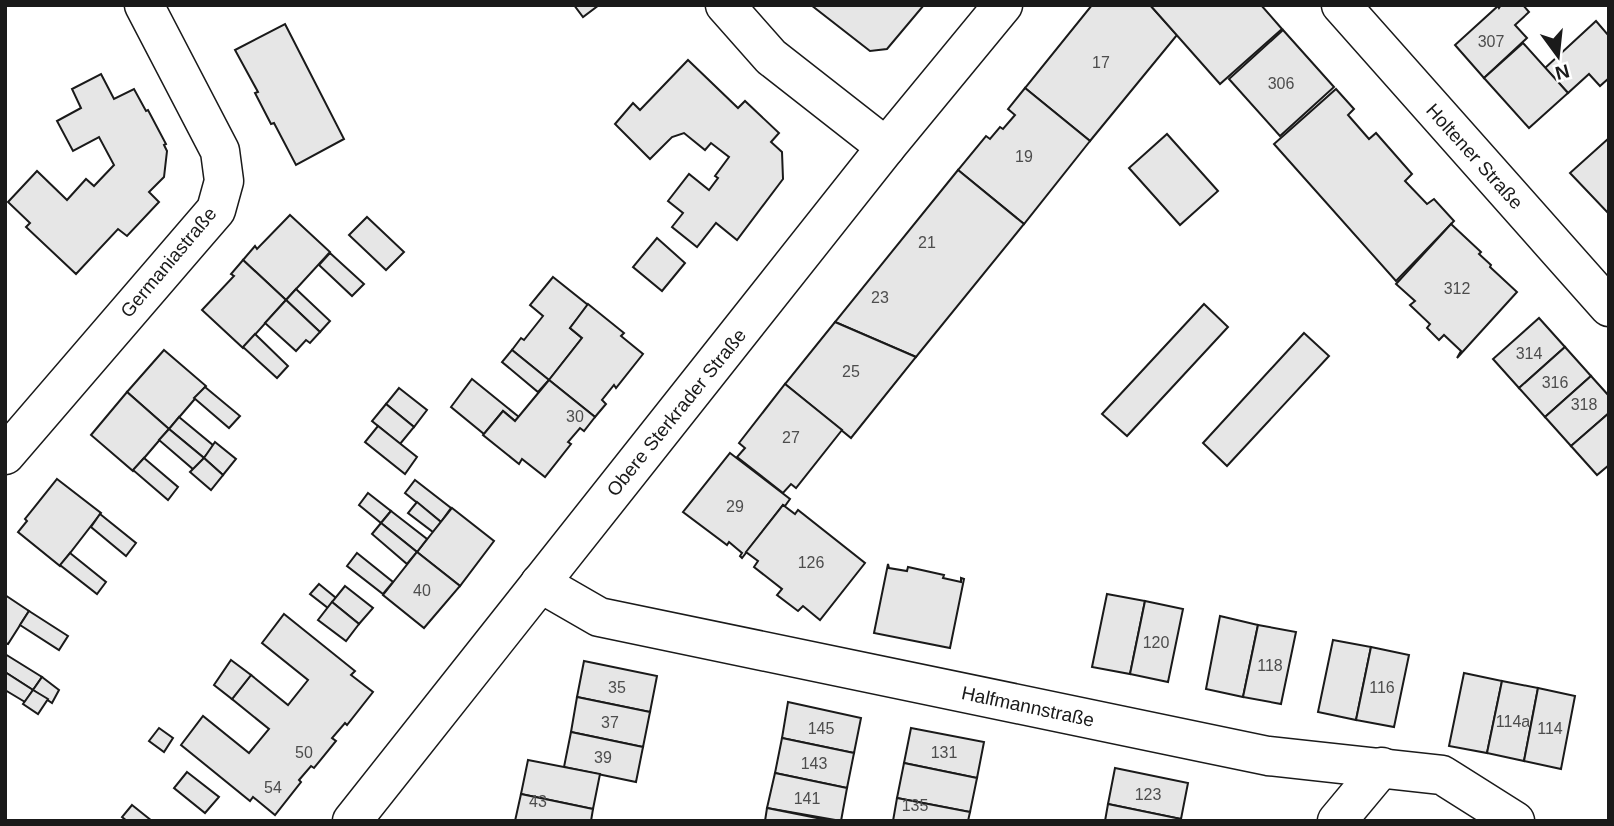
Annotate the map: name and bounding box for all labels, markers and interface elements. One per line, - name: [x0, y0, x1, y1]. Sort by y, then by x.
- north arrow: [1523, 21, 1593, 91]
- house number: 307: [1478, 33, 1504, 50]
- house number: 17: [1092, 54, 1110, 71]
- text: N: [1553, 60, 1572, 84]
- house number: 306: [1268, 75, 1294, 92]
- street label: Holtener Straße: [1422, 99, 1527, 213]
- house number: 19: [1015, 148, 1033, 165]
- street label: Germaniastraße: [116, 203, 221, 322]
- house number: 21: [918, 234, 936, 251]
- house number: 312: [1444, 280, 1470, 297]
- house number: 23: [871, 289, 889, 306]
- street label: Obere Sterkrader Straße: [602, 324, 750, 500]
- house number: 314: [1516, 345, 1542, 362]
- house number: 25: [842, 363, 860, 380]
- house number: 316: [1542, 374, 1568, 391]
- house number: 318: [1571, 396, 1597, 413]
- house number: 30: [566, 408, 584, 425]
- house number: 27: [782, 429, 800, 446]
- house number: 29: [726, 498, 744, 515]
- house number: 126: [798, 554, 824, 571]
- house number: 40: [413, 582, 431, 599]
- house number: 120: [1143, 634, 1169, 651]
- house number: 118: [1257, 657, 1283, 674]
- house number: 35: [608, 679, 626, 696]
- house number: 116: [1369, 679, 1395, 696]
- street label: Halfmannstraße: [960, 682, 1096, 731]
- house number: 114a: [1496, 713, 1530, 730]
- house number: 37: [601, 714, 619, 731]
- house number: 145: [808, 720, 834, 737]
- house number: 114: [1537, 720, 1563, 737]
- house number: 50: [295, 744, 313, 761]
- house number: 131: [931, 744, 957, 761]
- house number: 39: [594, 749, 612, 766]
- house number: 143: [801, 755, 827, 772]
- house number: 54: [264, 779, 282, 796]
- house number: 123: [1135, 786, 1161, 803]
- house number: 141: [794, 790, 820, 807]
- house number: 43: [529, 793, 547, 810]
- house number: 135: [902, 797, 928, 814]

